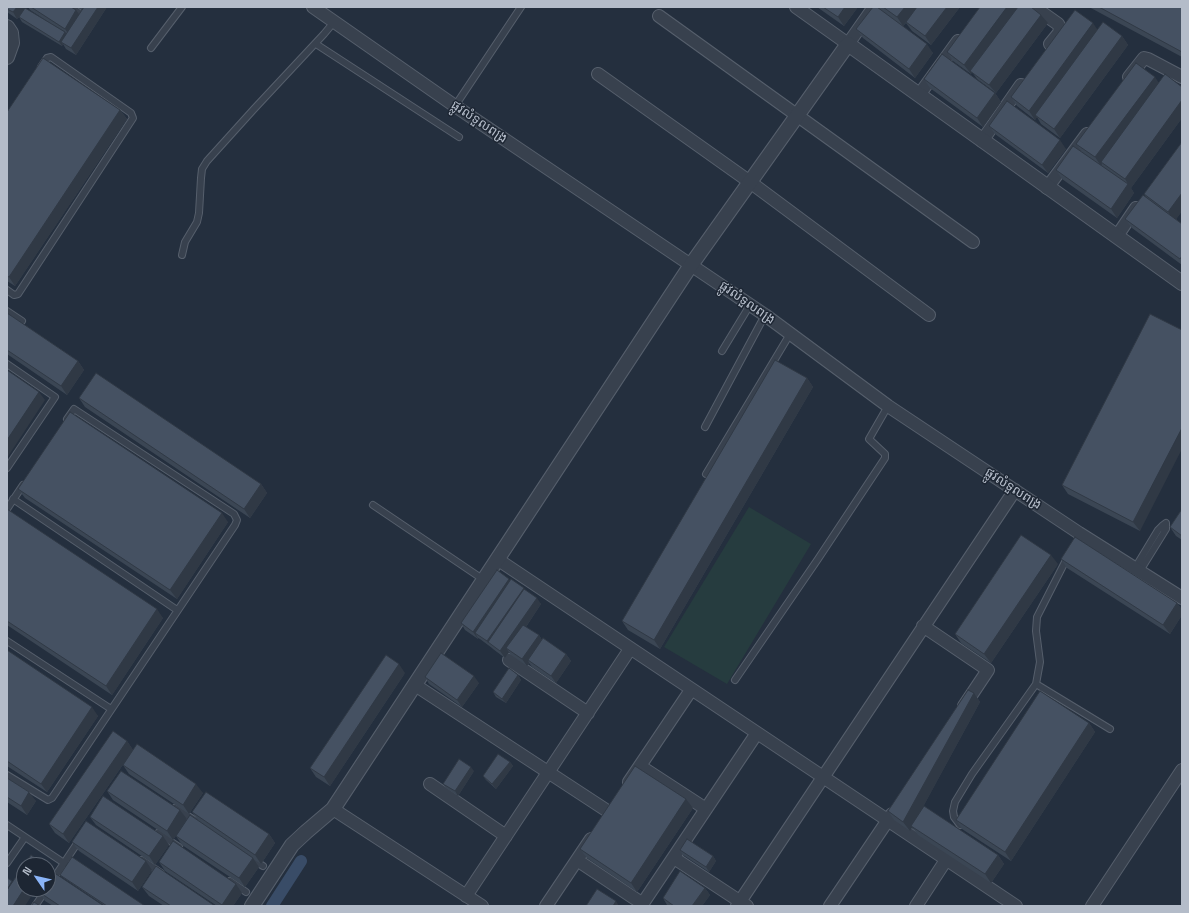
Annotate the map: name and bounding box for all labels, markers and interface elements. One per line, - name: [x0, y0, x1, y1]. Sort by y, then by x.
- street label: ផ្លូវលំទួលពង្រ: [448, 97, 510, 147]
- street label: ផ្លូវលំទួលពង្រ: [716, 278, 778, 328]
- street label: ផ្លូវលំទួលពង្រ: [982, 465, 1044, 513]
- north arrow: [16, 857, 56, 897]
- text: N: [19, 864, 35, 878]

